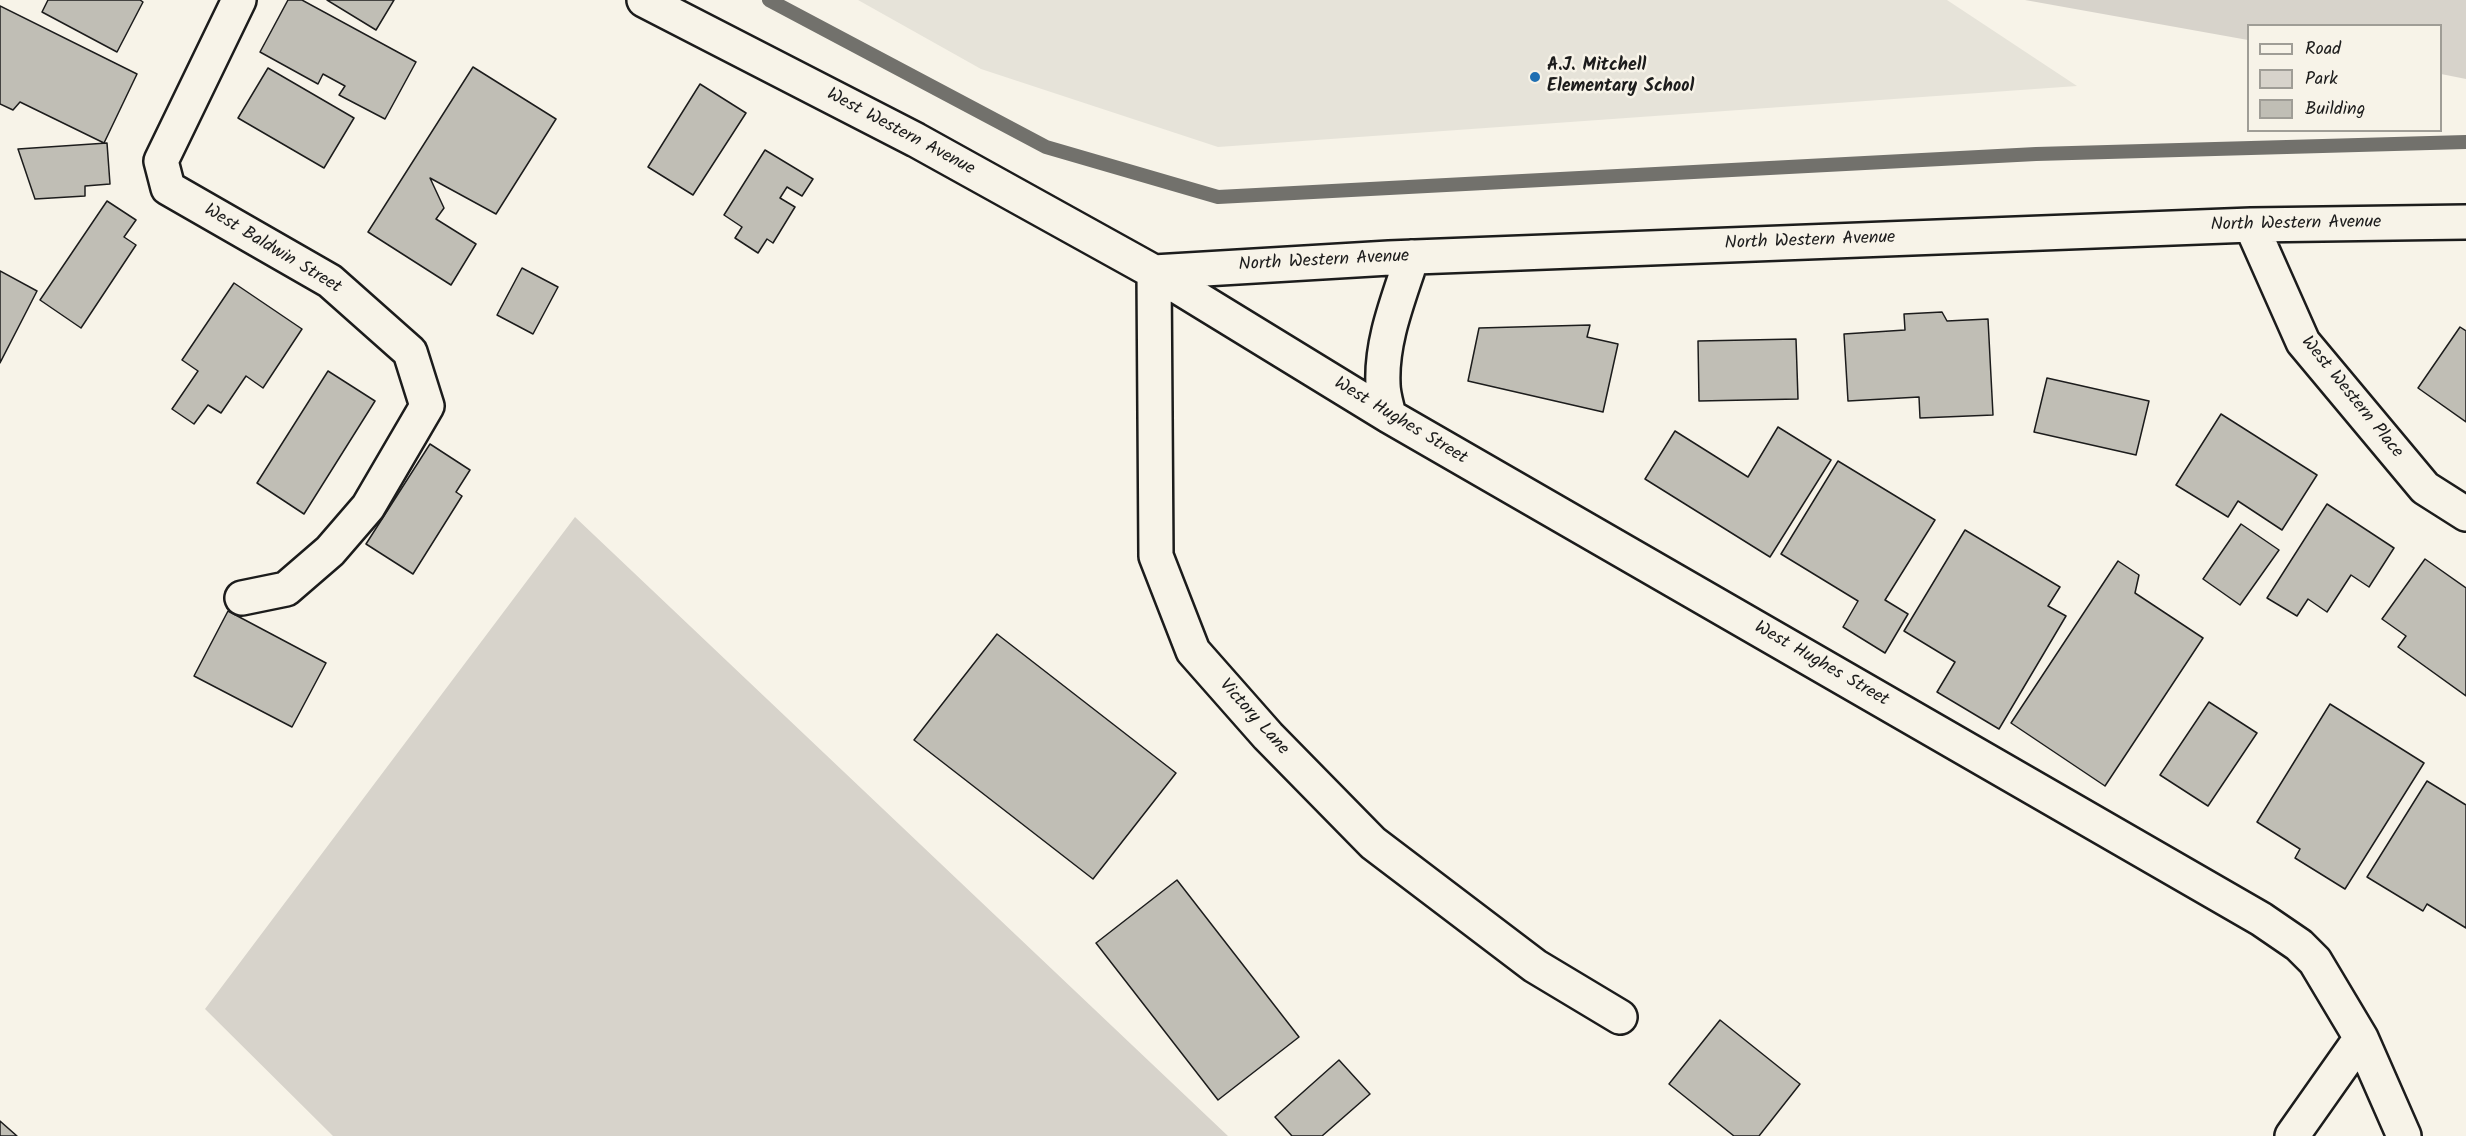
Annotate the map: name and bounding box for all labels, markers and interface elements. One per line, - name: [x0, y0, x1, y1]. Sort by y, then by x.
- legend: [2247, 24, 2442, 132]
- text: Road: [2305, 35, 2341, 64]
- place label: A.J. Mitchell Elementary School: [1547, 56, 1694, 98]
- text: Park: [2305, 65, 2338, 94]
- marker: A.J. Mitchell Elementary School: [1528, 70, 1542, 84]
- street label: West Western Avenue: [822, 85, 978, 181]
- text: Building: [2305, 95, 2365, 124]
- street label: West Baldwin Street: [199, 201, 345, 299]
- street label: North Western Avenue: [2210, 213, 2382, 237]
- street label: North Western Avenue: [1724, 228, 1896, 256]
- street label: North Western Avenue: [1238, 247, 1410, 277]
- street label: West Western Place: [2295, 333, 2407, 463]
- street label: West Hughes Street: [1329, 374, 1471, 470]
- street label: West Hughes Street: [1750, 618, 1892, 712]
- street label: Victory Lane: [1213, 676, 1293, 760]

